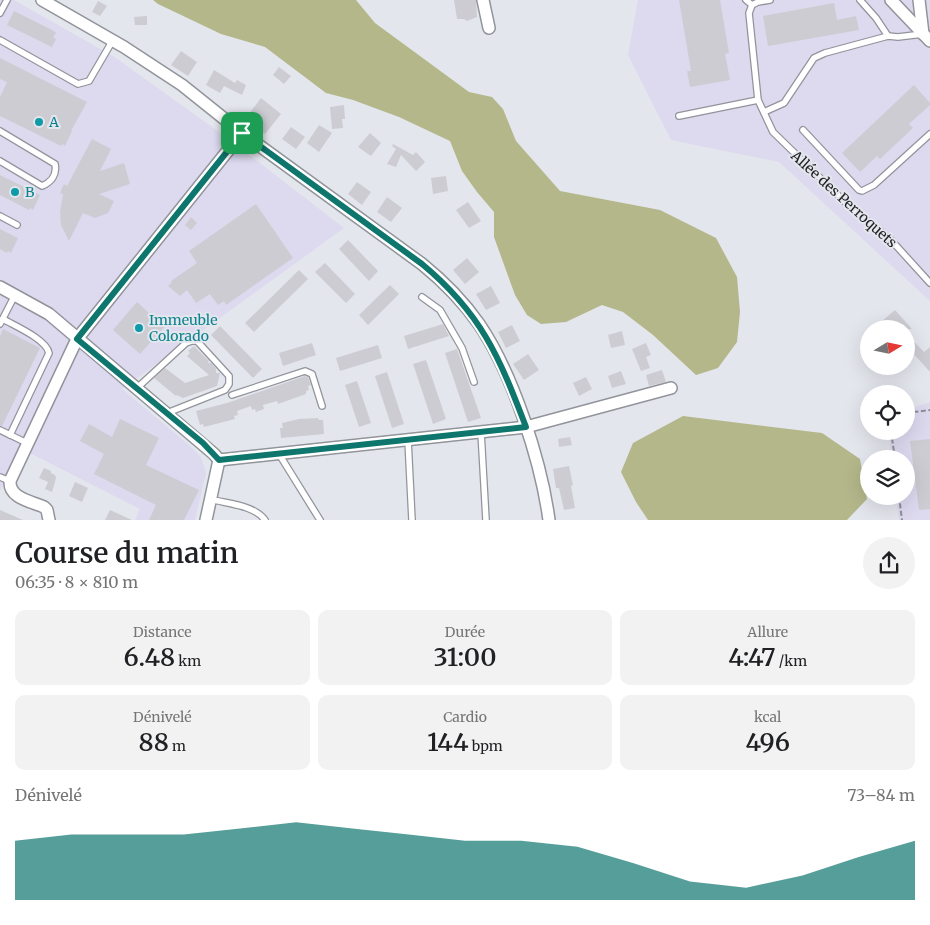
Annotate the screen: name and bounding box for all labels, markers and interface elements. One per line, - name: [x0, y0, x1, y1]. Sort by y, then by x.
- pin: [221, 112, 263, 154]
- place label: A: [48, 113, 59, 131]
- marker: A: [33, 116, 45, 128]
- icon: arrive: [228, 119, 256, 147]
- street label: Allée des Perroquets: [786, 146, 901, 251]
- place label: B: [25, 183, 34, 201]
- marker: B: [9, 186, 21, 198]
- place label: Immeuble Colorado: [149, 311, 217, 345]
- north arrow: [860, 320, 915, 375]
- map controls: [860, 320, 915, 505]
- marker: Immeuble Colorado: [133, 322, 145, 334]
- button: locate: [860, 385, 915, 440]
- button: layers: [860, 450, 915, 505]
- text: Course du matin: [15, 535, 238, 571]
- button: share: [863, 537, 915, 589]
- text: 06:35 · 8 × 810 m: [15, 572, 138, 592]
- text: Distance: [133, 623, 192, 641]
- text: Durée: [445, 623, 485, 641]
- text: Allure: [747, 623, 788, 641]
- text: 6.48: [123, 641, 175, 673]
- text: 31:00: [433, 641, 496, 673]
- text: 4:47: [728, 641, 776, 673]
- text: km: [175, 652, 201, 670]
- text: /km: [776, 652, 807, 670]
- text: Dénivelé: [133, 708, 192, 726]
- text: Cardio: [443, 708, 487, 726]
- text: kcal: [754, 708, 781, 726]
- text: 88: [139, 726, 169, 758]
- text: 144: [427, 726, 468, 758]
- text: 496: [745, 726, 790, 758]
- text: m: [169, 737, 186, 755]
- text: bpm: [468, 737, 503, 755]
- text: Dénivelé: [15, 785, 82, 805]
- text: 73–84 m: [847, 785, 915, 805]

